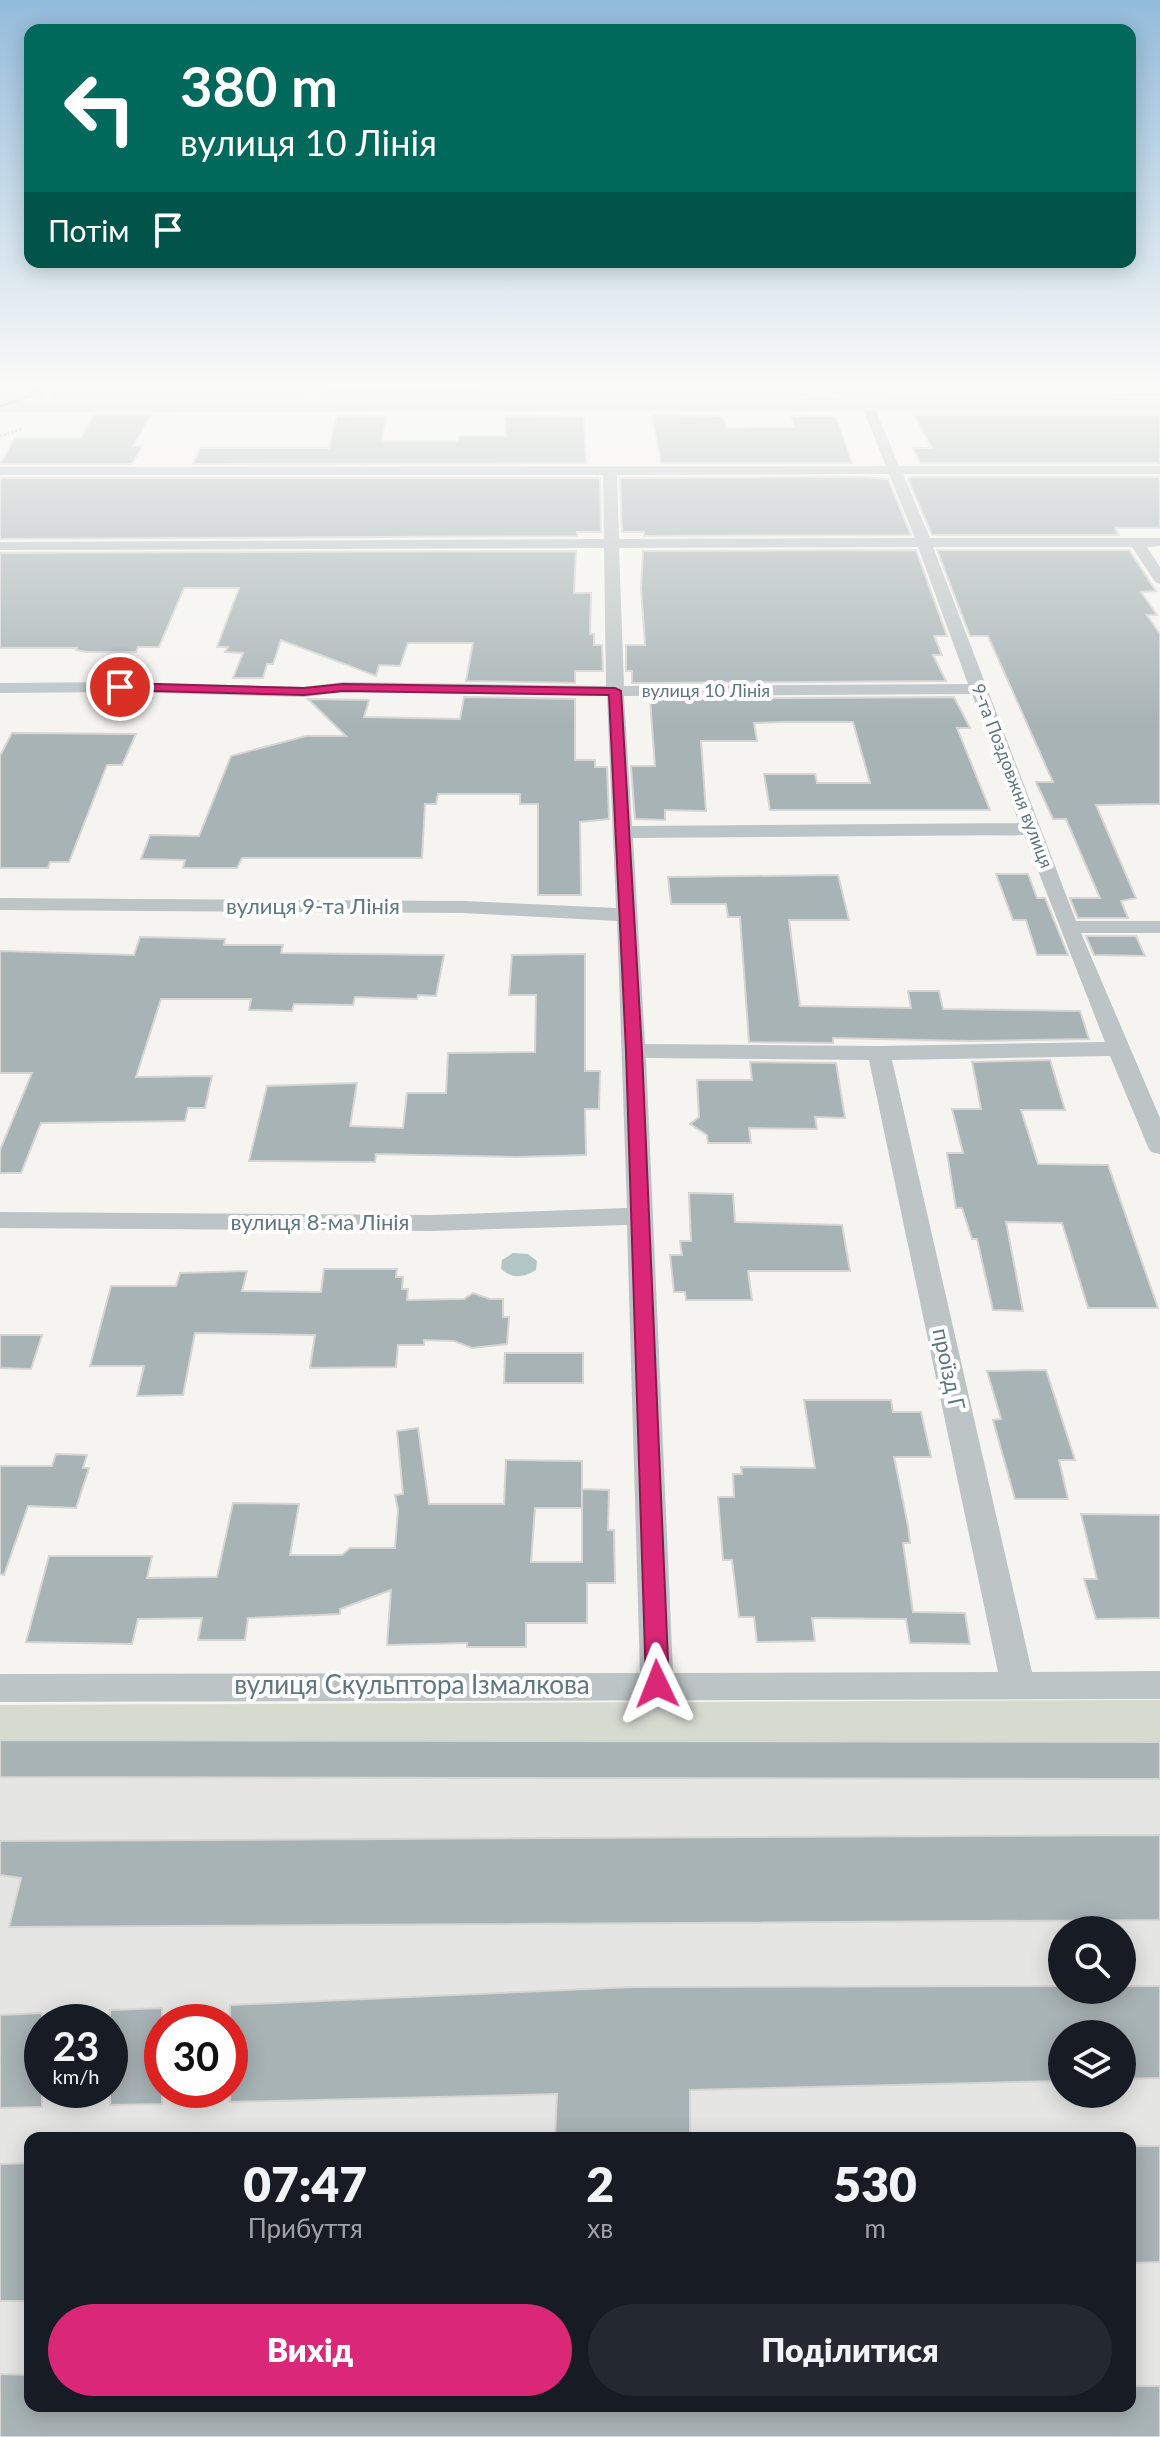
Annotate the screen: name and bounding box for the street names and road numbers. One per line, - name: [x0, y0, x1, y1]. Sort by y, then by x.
- street label: вулиця 10 Лінія: [642, 679, 770, 701]
- street label: 9-та Поздовжня вулиця: [968, 680, 1058, 871]
- street label: вулиця 9-та Лінія: [226, 892, 400, 919]
- street label: вулиця 8-ма Лінія: [231, 1208, 409, 1235]
- street label: проїзд Г: [928, 1325, 971, 1413]
- street label: вулиця Скульптора Ізмалкова: [234, 1668, 590, 1700]

